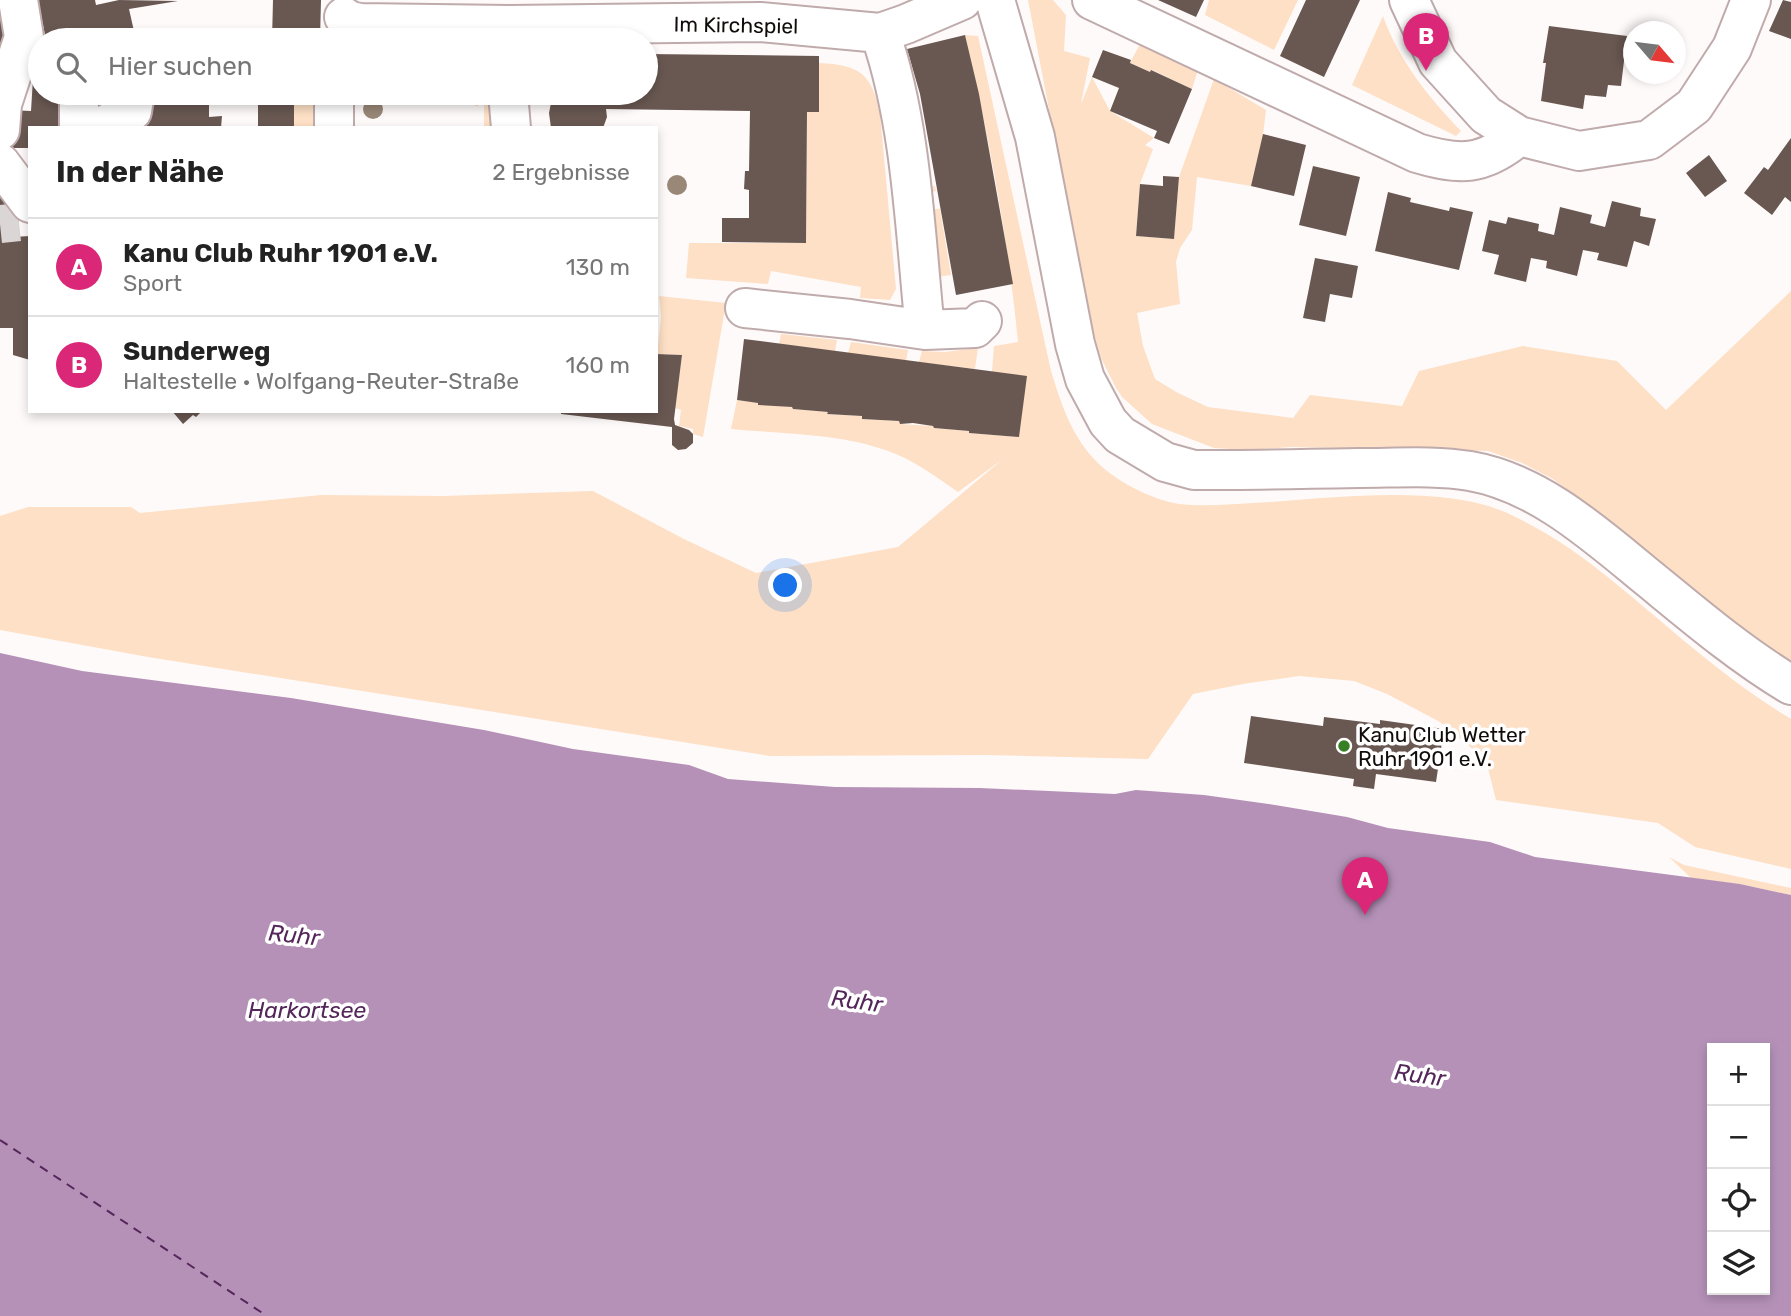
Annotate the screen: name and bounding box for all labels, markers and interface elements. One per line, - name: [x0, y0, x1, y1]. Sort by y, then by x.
- street label: Im Kirchspiel: [674, 11, 798, 39]
- pin: B: [1403, 13, 1449, 71]
- north arrow: [1623, 21, 1686, 84]
- search box: [28, 28, 658, 105]
- icon: search: [52, 48, 90, 86]
- text: Hier suchen: [108, 51, 253, 82]
- text: In der Nähe: [56, 154, 224, 190]
- text: 2 Ergebnisse: [492, 158, 630, 186]
- text: Kanu Club Ruhr 1901 e.V.: [123, 238, 438, 269]
- text: A: [71, 253, 87, 281]
- text: 130 m: [566, 253, 630, 281]
- text: Sport: [123, 269, 182, 297]
- text: Sunderweg: [123, 336, 271, 367]
- text: B: [71, 351, 87, 379]
- text: 160 m: [566, 351, 630, 379]
- text: Haltestelle · Wolfgang-Reuter-Straße: [123, 367, 519, 395]
- your location: [768, 568, 802, 602]
- place label: Kanu Club Wetter Ruhr 1901 e.V.: [1358, 722, 1526, 771]
- marker: Kanu Club Wetter Ruhr 1901 e.V.: [1336, 738, 1352, 754]
- pin: A: [1342, 857, 1388, 915]
- water label: Ruhr: [267, 918, 322, 952]
- water label: Ruhr: [829, 984, 886, 1019]
- water label: Harkortsee: [248, 996, 366, 1024]
- map controls: [1707, 1043, 1770, 1295]
- button: +: [1707, 1043, 1770, 1106]
- water label: Ruhr: [1392, 1058, 1449, 1093]
- button: −: [1707, 1106, 1770, 1169]
- button: locate: [1707, 1169, 1770, 1232]
- button: layers: [1707, 1232, 1770, 1295]

